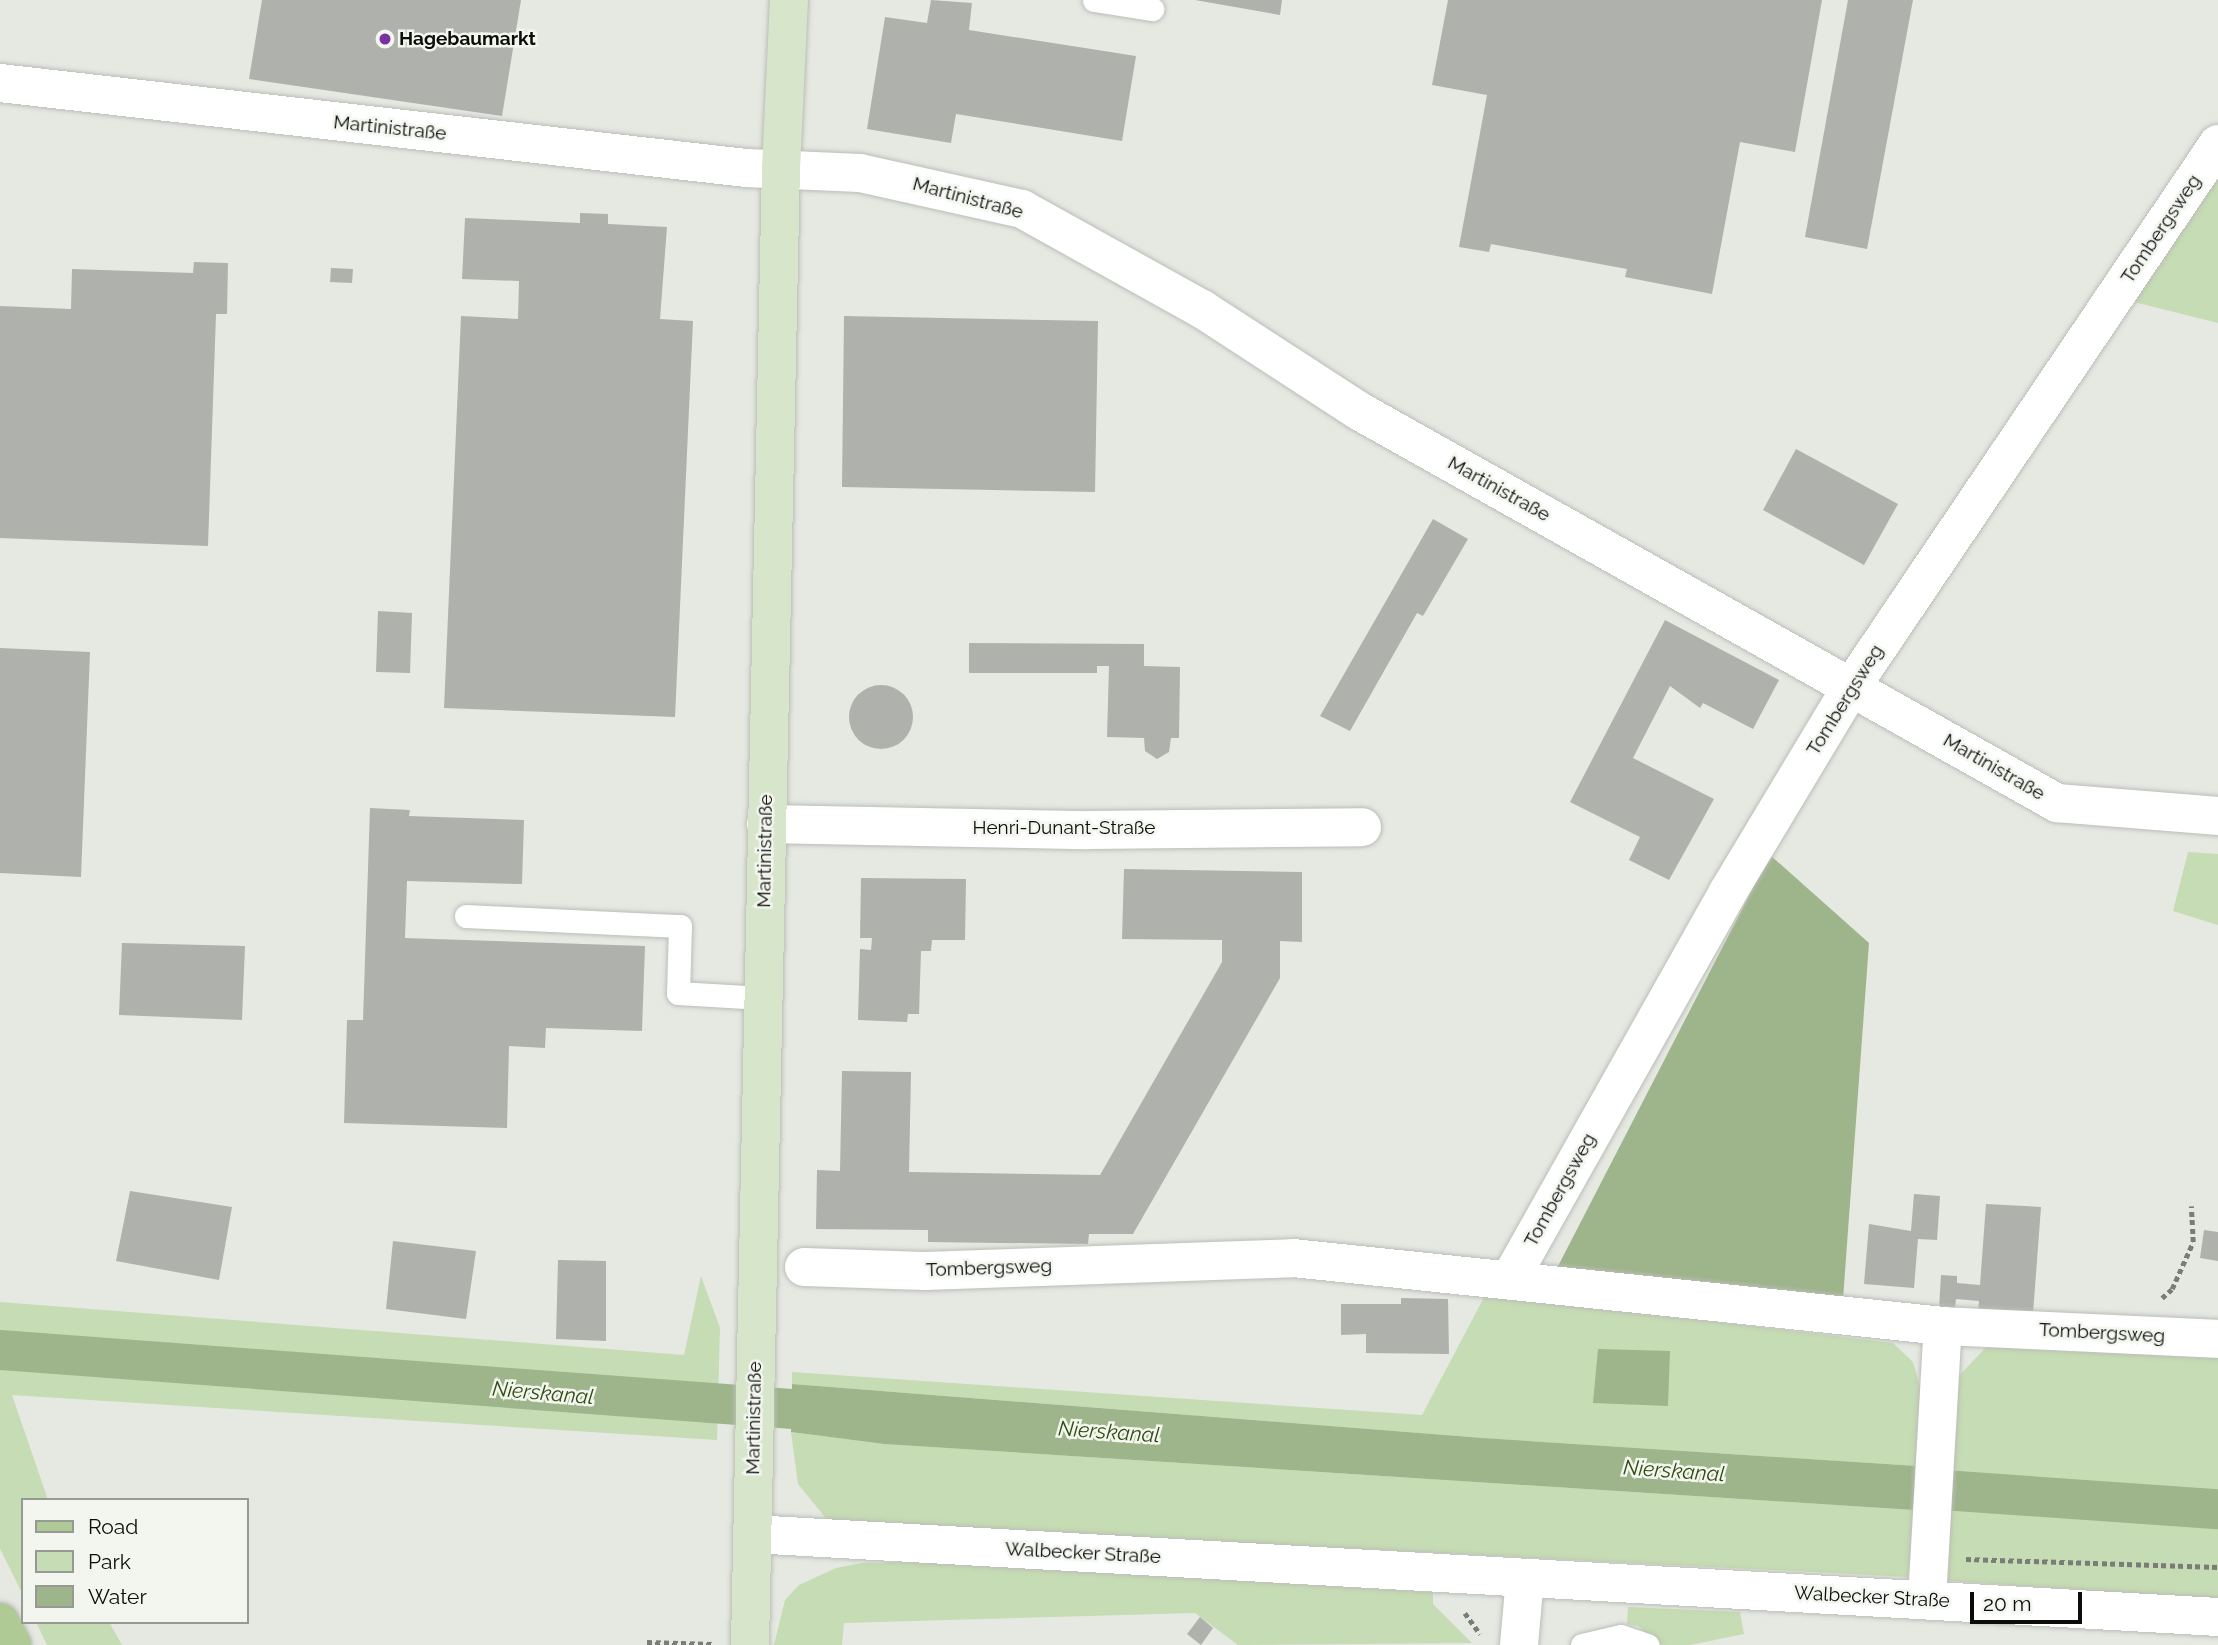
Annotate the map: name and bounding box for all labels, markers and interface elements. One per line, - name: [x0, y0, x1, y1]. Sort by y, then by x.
- place label: Hagebaumarkt: [399, 28, 536, 50]
- marker: Hagebaumarkt: [377, 31, 393, 47]
- street label: Martinistraße: [332, 111, 448, 145]
- street label: Tombergsweg: [2116, 170, 2206, 288]
- street label: Martinistraße: [910, 172, 1026, 224]
- street label: Martinistraße: [1444, 452, 1554, 526]
- street label: Tombergsweg: [1802, 640, 1888, 760]
- street label: Martinistraße: [1939, 729, 2049, 805]
- street label: Martinistraße: [753, 794, 777, 908]
- street label: Henri-Dunant-Straße: [973, 817, 1155, 839]
- street label: Tombergsweg: [1519, 1129, 1601, 1251]
- street label: Tombergsweg: [926, 1254, 1052, 1282]
- street label: Tombergsweg: [2038, 1318, 2166, 1348]
- street label: Martinistraße: [742, 1361, 766, 1475]
- water label: Nierskanal: [491, 1376, 595, 1410]
- water label: Nierskanal: [1057, 1416, 1161, 1448]
- water label: Nierskanal: [1622, 1455, 1726, 1487]
- legend: [21, 1498, 248, 1624]
- text: Road: [88, 1514, 138, 1539]
- street label: Walbecker Straße: [1004, 1538, 1162, 1568]
- text: Park: [88, 1549, 131, 1574]
- scale bar: [1973, 1578, 2085, 1622]
- street label: Walbecker Straße: [1793, 1582, 1951, 1612]
- text: Water: [88, 1584, 147, 1609]
- text: 20 m: [1983, 1591, 2031, 1616]

